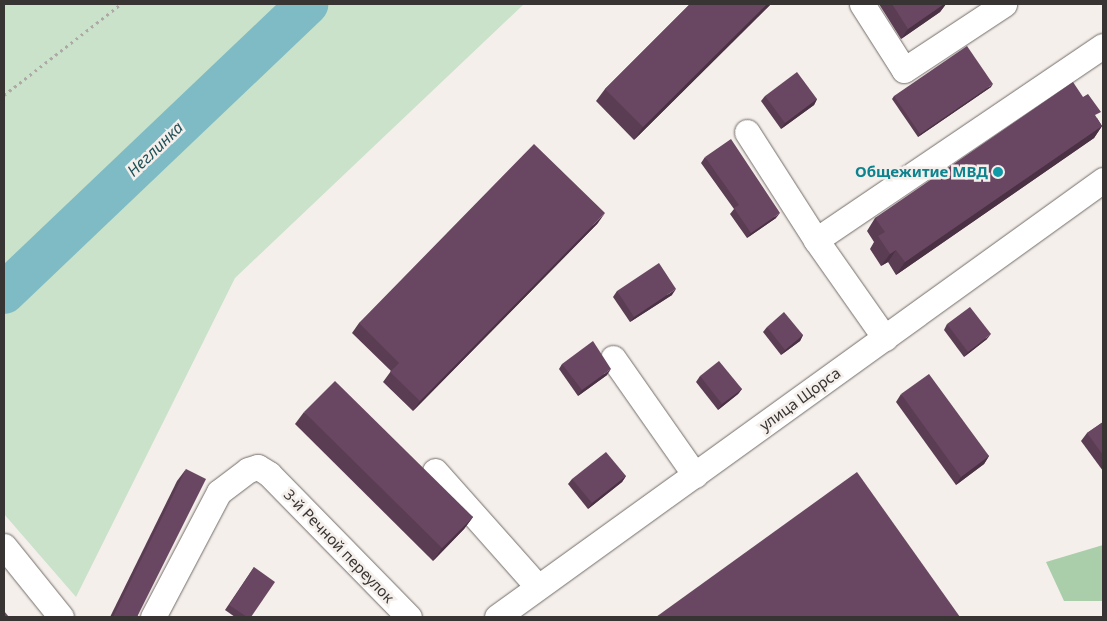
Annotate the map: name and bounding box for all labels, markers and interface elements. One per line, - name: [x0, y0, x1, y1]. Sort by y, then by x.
- water label: Неглинка: [123, 118, 187, 180]
- place label: Общежитие МВД: [855, 163, 988, 181]
- marker: Общежитие МВД: [992, 166, 1004, 178]
- street label: улица Щорса: [756, 364, 844, 434]
- street label: 3-й Речной переулок: [280, 486, 398, 606]

